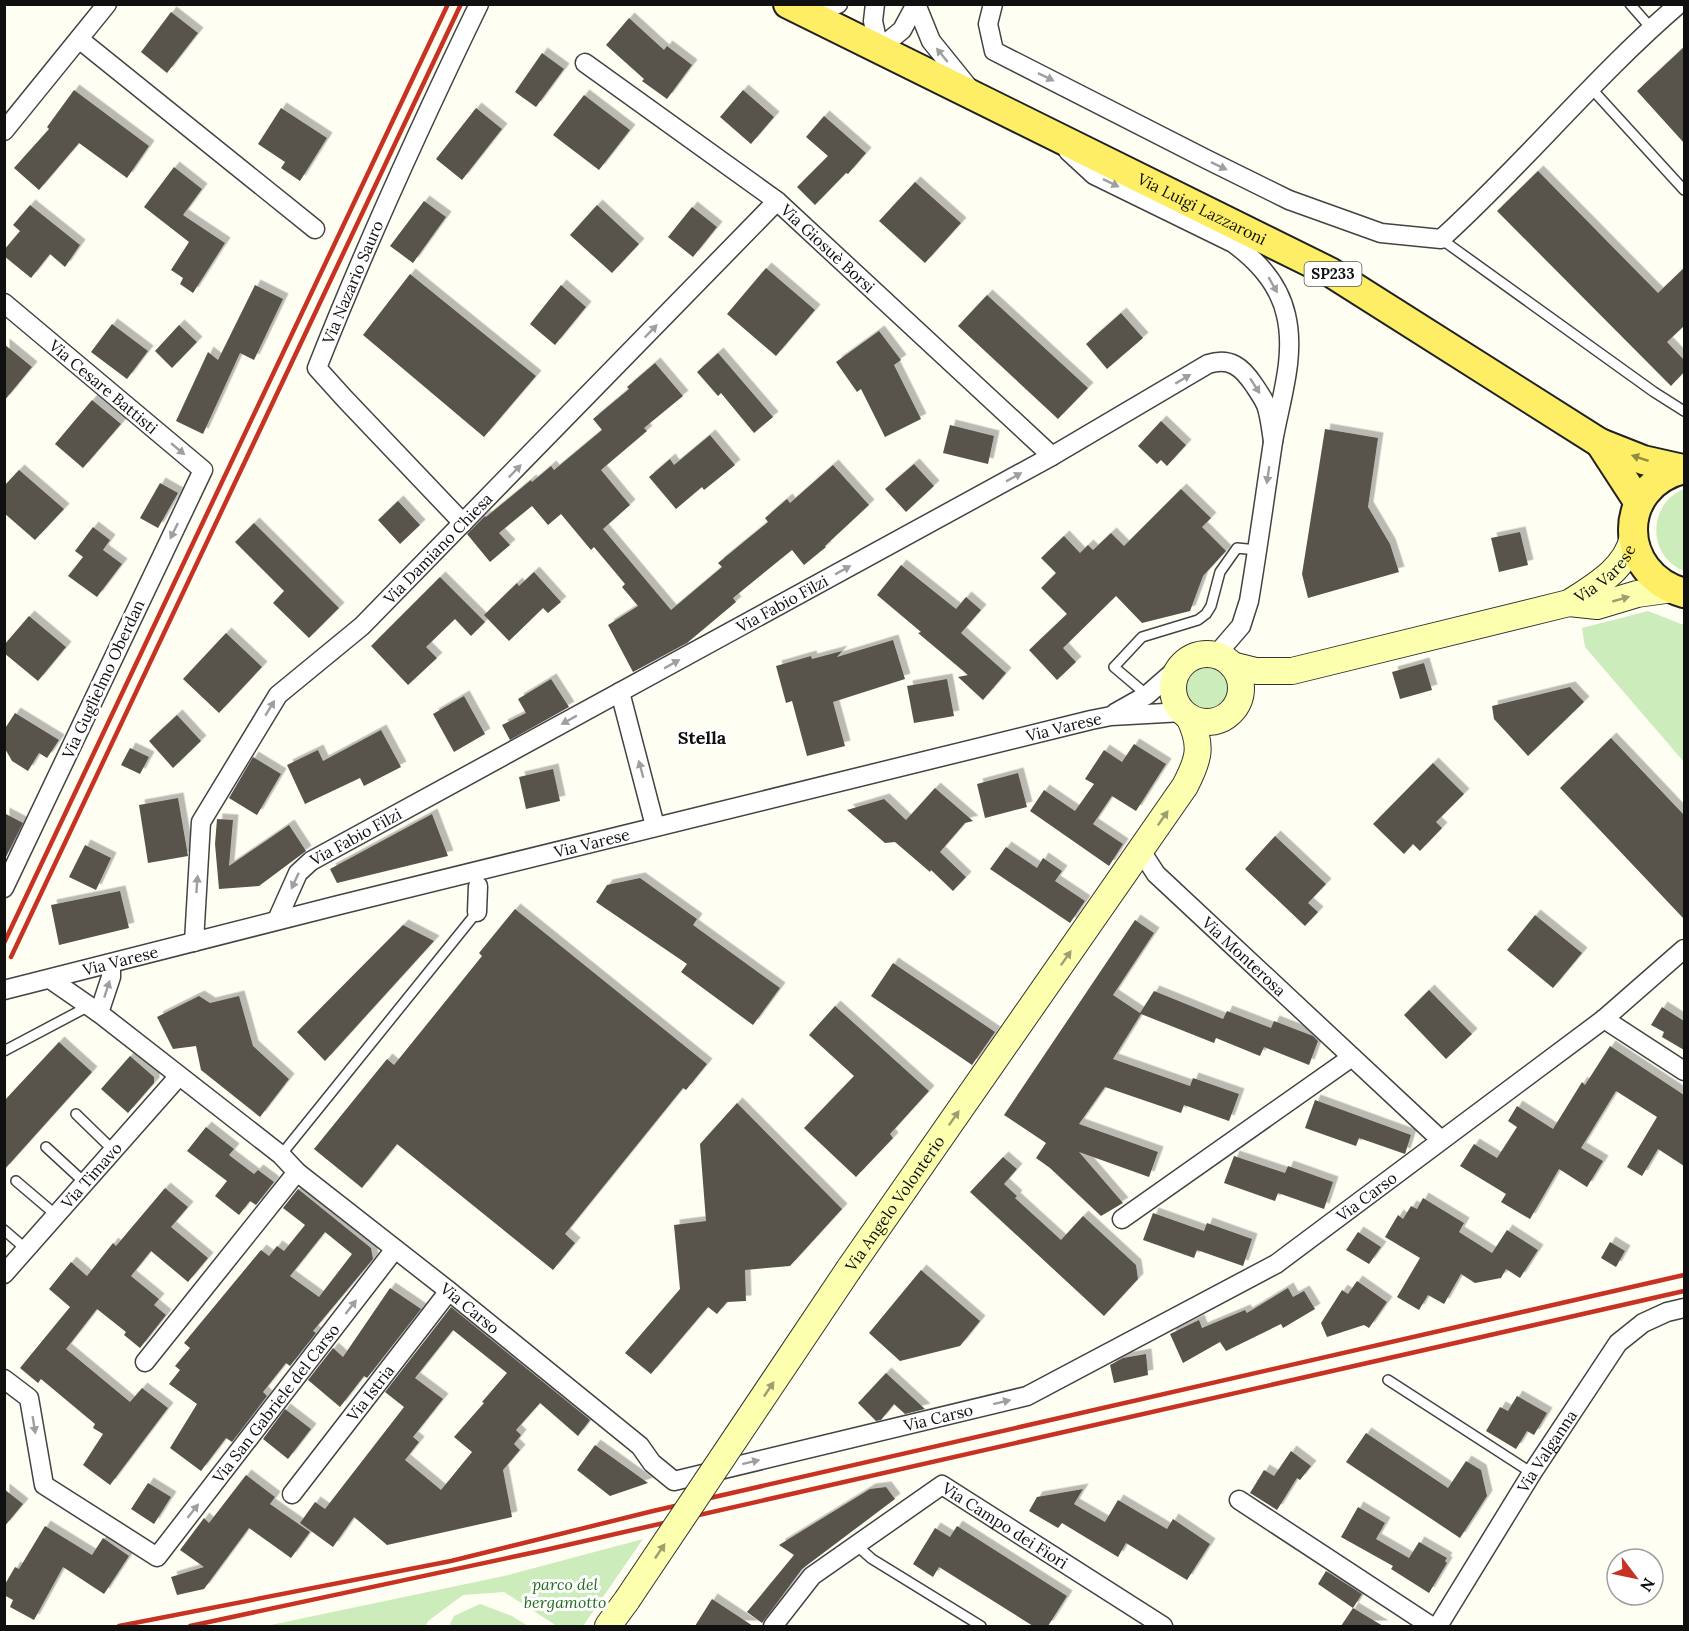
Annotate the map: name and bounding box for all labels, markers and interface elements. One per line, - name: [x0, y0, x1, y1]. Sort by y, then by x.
- one-way arrow: [936, 47, 948, 62]
- one-way arrow: [1038, 72, 1055, 81]
- one-way arrow: [1211, 161, 1228, 171]
- street label: Via Luigi Lazzaroni: [1133, 168, 1270, 249]
- one-way arrow: [1102, 178, 1120, 188]
- street label: Via Giosuè Borsi: [776, 199, 879, 297]
- street label: Via Nazario Sauro: [317, 217, 388, 348]
- road number: SP233: [1304, 262, 1362, 286]
- one-way arrow: [1268, 277, 1279, 293]
- one-way arrow: [644, 323, 658, 338]
- street label: Via Cesare Battisti: [44, 335, 162, 438]
- one-way arrow: [1175, 374, 1192, 384]
- one-way arrow: [1249, 378, 1260, 395]
- one-way arrow: [170, 442, 186, 455]
- one-way arrow: [1631, 453, 1649, 463]
- one-way arrow: [508, 463, 522, 478]
- one-way arrow: [1264, 466, 1273, 485]
- one-way arrow: [1006, 472, 1023, 482]
- street label: Via Damiano Chiesa: [379, 489, 496, 609]
- one-way arrow: [169, 522, 178, 539]
- street label: Via Varese: [1570, 541, 1640, 607]
- one-way arrow: [835, 565, 852, 575]
- street label: Via Fabio Filzi: [732, 570, 831, 637]
- one-way arrow: [1612, 593, 1630, 603]
- street label: Via Guglielmo Oberdan: [57, 596, 149, 762]
- one-way arrow: [663, 659, 680, 669]
- one-way arrow: [265, 700, 276, 716]
- street label: Via Varese: [1023, 708, 1104, 746]
- one-way arrow: [560, 715, 577, 725]
- district label: Stella: [678, 726, 727, 749]
- one-way arrow: [635, 760, 645, 778]
- street label: Via Fabio Filzi: [305, 804, 405, 870]
- one-way arrow: [1157, 811, 1169, 827]
- street label: Via Varese: [551, 824, 632, 862]
- one-way arrow: [290, 873, 299, 890]
- one-way arrow: [193, 874, 202, 893]
- street label: Via Monterosa: [1197, 912, 1290, 1000]
- street label: Via Varese: [79, 941, 160, 980]
- one-way arrow: [1060, 950, 1072, 966]
- one-way arrow: [103, 980, 112, 998]
- one-way arrow: [948, 1110, 960, 1126]
- street label: Via Angelo Volonterio: [840, 1132, 949, 1276]
- street label: Via Timavo: [56, 1138, 126, 1213]
- street label: Via Carso: [1332, 1167, 1401, 1226]
- street label: Via Carso: [436, 1278, 504, 1338]
- one-way arrow: [344, 1299, 357, 1315]
- street label: Via San Gabriele del Carso: [207, 1320, 344, 1488]
- street label: Via Istria: [342, 1361, 398, 1426]
- one-way arrow: [763, 1381, 774, 1397]
- one-way arrow: [993, 1397, 1012, 1406]
- street label: Via Carso: [901, 1399, 975, 1436]
- street label: Via Valganna: [1512, 1406, 1581, 1497]
- one-way arrow: [29, 1416, 38, 1435]
- one-way arrow: [742, 1457, 760, 1467]
- street label: Via Campo dei Fiori: [938, 1477, 1072, 1573]
- one-way arrow: [187, 1504, 199, 1519]
- one-way arrow: [654, 1543, 665, 1559]
- north arrow: [1605, 1547, 1665, 1607]
- park label: parco del bergamotto: [524, 1574, 606, 1612]
- text: N: [1636, 1574, 1659, 1595]

